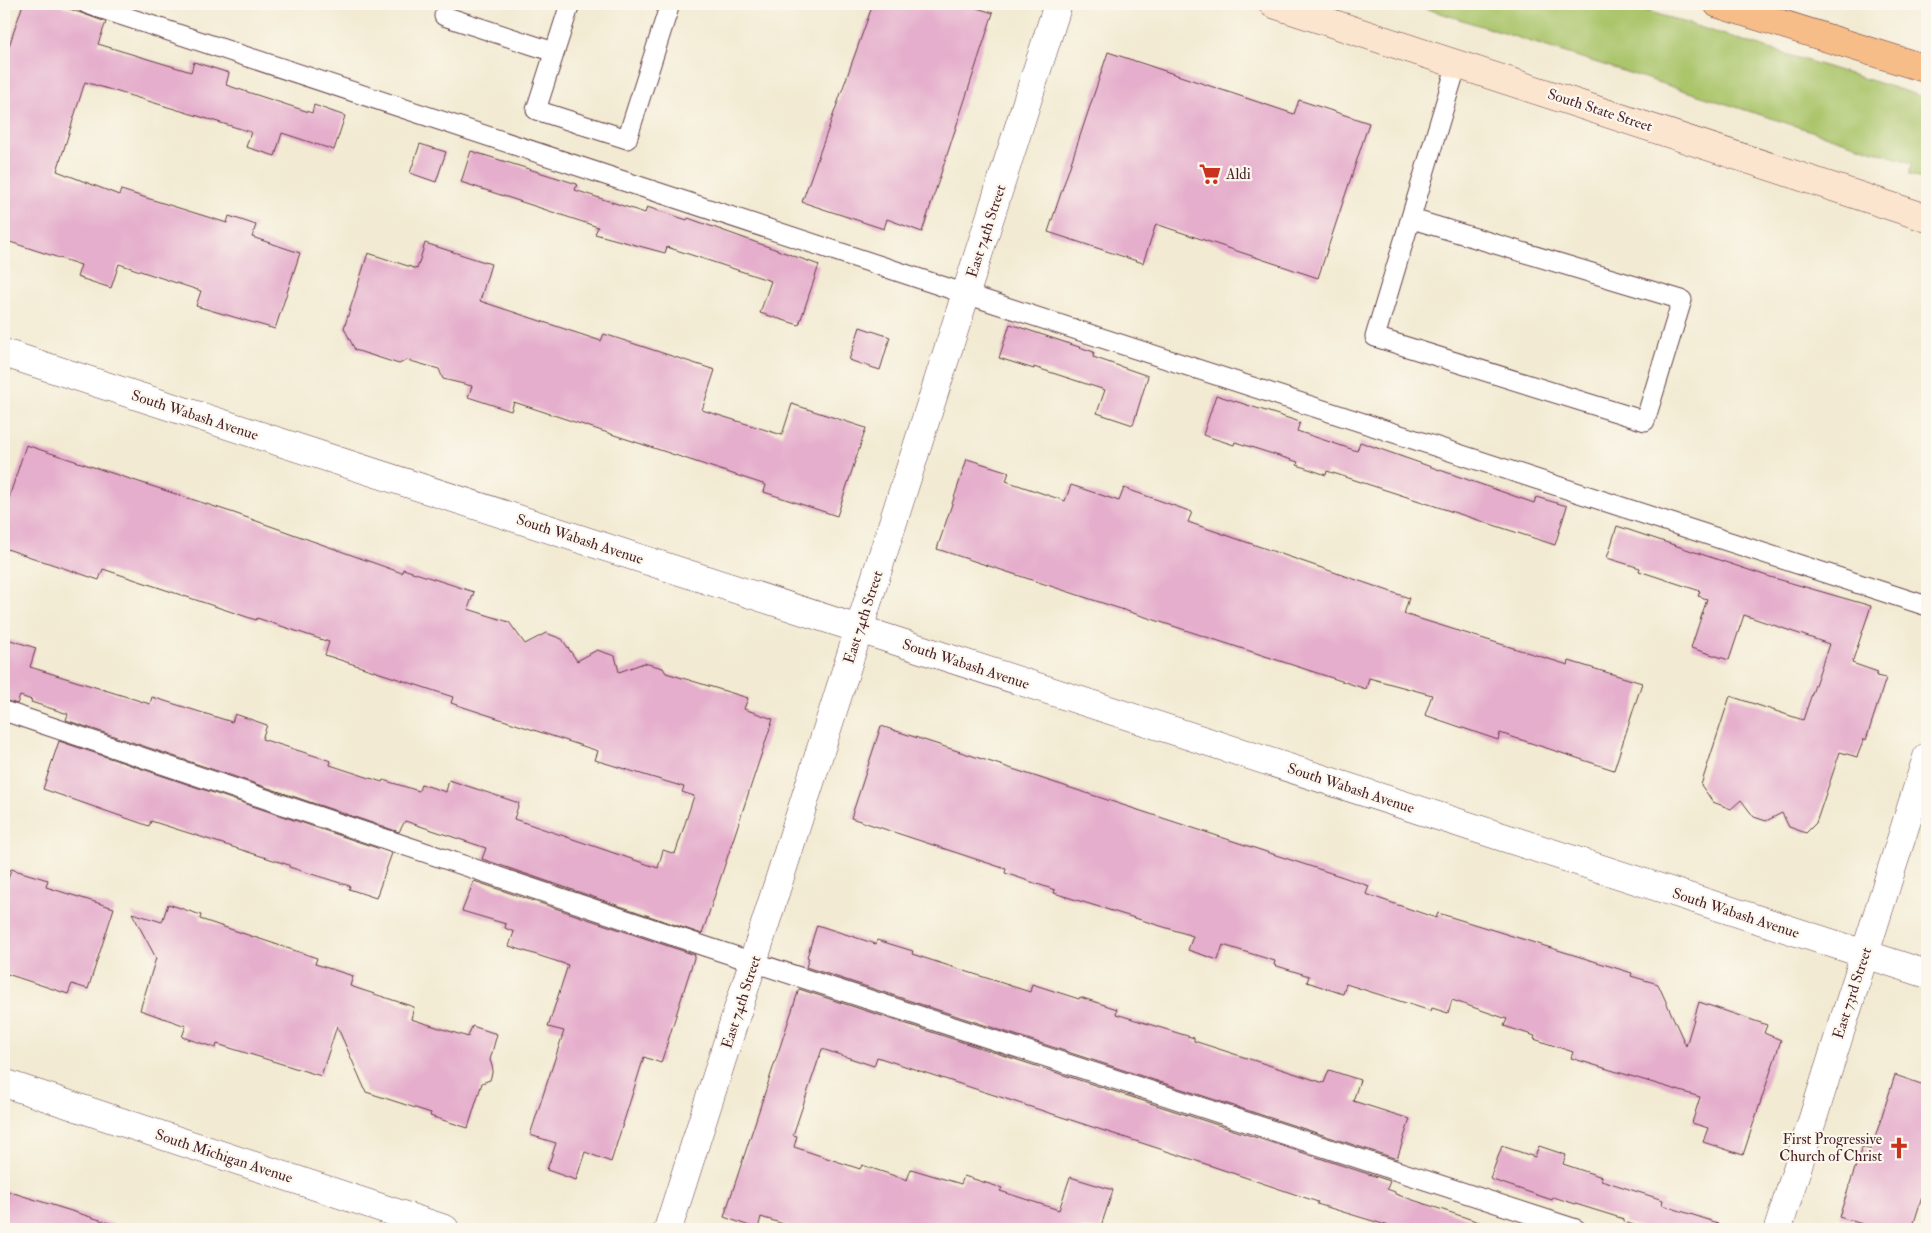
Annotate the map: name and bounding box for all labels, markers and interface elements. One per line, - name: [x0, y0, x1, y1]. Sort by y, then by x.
- street label: South State Street: [1545, 85, 1655, 136]
- supermarket icon: Aldi: [1197, 161, 1223, 187]
- place label: Aldi: [1225, 165, 1251, 184]
- street label: East 74th Street: [962, 182, 1010, 280]
- street label: South Wabash Avenue: [129, 386, 261, 445]
- street label: South Wabash Avenue: [514, 510, 646, 569]
- street label: East 74th Street: [839, 568, 887, 666]
- street label: South Wabash Avenue: [900, 635, 1032, 694]
- street label: South Wabash Avenue: [1285, 759, 1417, 818]
- street label: South Wabash Avenue: [1670, 884, 1802, 943]
- street label: East 73rd Street: [1829, 945, 1876, 1041]
- street label: East 74th Street: [717, 953, 765, 1051]
- street label: South Michigan Avenue: [153, 1125, 295, 1188]
- place label: First Progressive Church of Christ: [1779, 1130, 1882, 1166]
- church icon: First Progressive Church of Christ: [1886, 1135, 1912, 1161]

